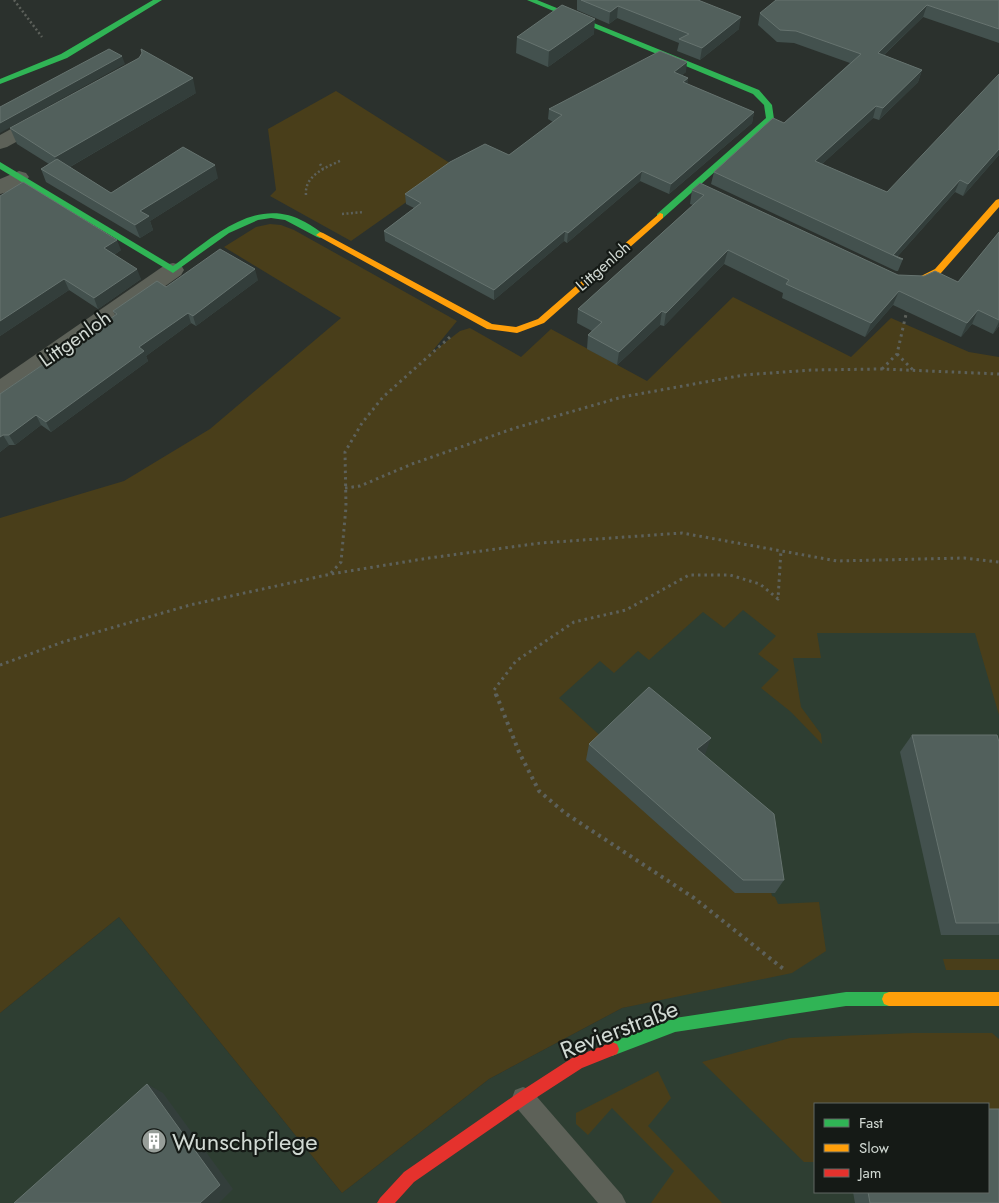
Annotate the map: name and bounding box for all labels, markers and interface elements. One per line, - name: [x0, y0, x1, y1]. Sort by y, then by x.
- street label: Littgenloh: [571, 236, 635, 296]
- street label: Littgenloh: [33, 304, 117, 374]
- street label: Revierstraße: [555, 990, 683, 1068]
- legend: [814, 1103, 989, 1193]
- text: Fast: [859, 1112, 883, 1134]
- place label: Wunschpflege: [172, 1124, 318, 1159]
- building icon: Wunschpflege: [141, 1128, 167, 1154]
- text: Slow: [859, 1137, 890, 1159]
- text: Jam: [857, 1162, 882, 1184]

